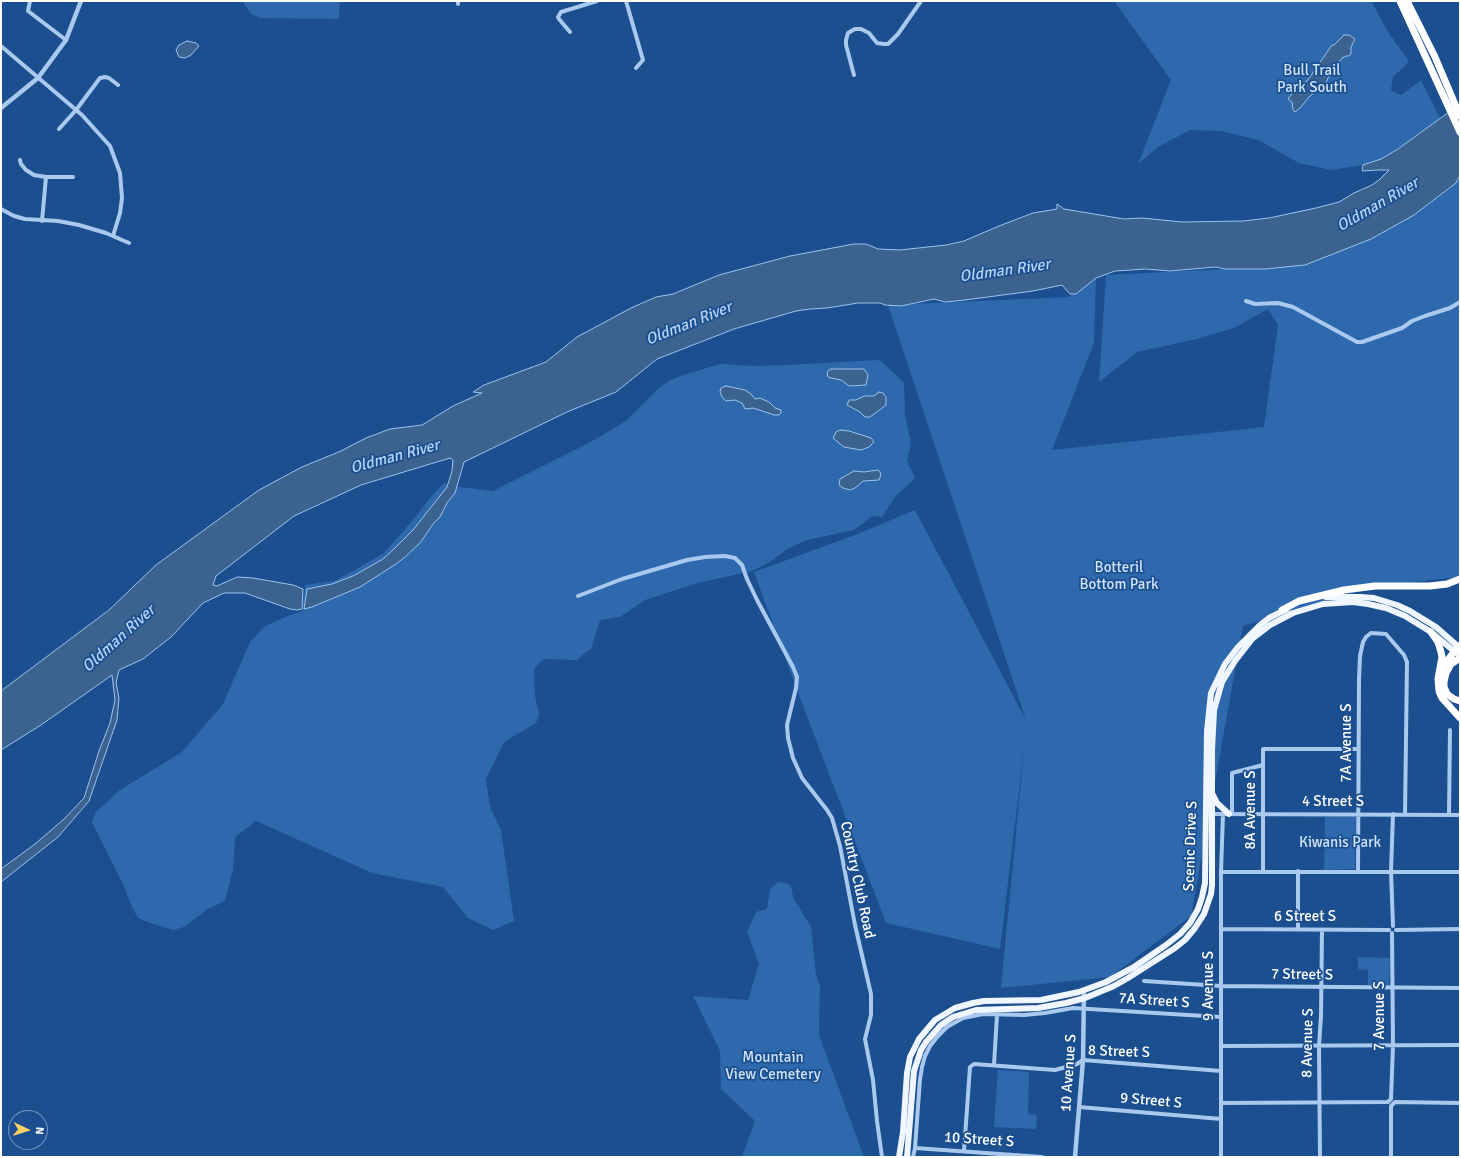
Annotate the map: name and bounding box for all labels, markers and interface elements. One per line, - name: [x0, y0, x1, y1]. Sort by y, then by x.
- park label: Bull Trail Park South: [1277, 62, 1347, 97]
- water label: Oldman River: [1334, 174, 1422, 236]
- water label: Oldman River: [958, 255, 1052, 287]
- water label: Oldman River: [643, 298, 735, 350]
- water label: Oldman River: [348, 436, 442, 478]
- park label: Botteril Bottom Park: [1080, 559, 1158, 594]
- water label: Oldman River: [79, 601, 159, 677]
- street label: 7A Avenue S: [1338, 703, 1356, 783]
- street label: 8A Avenue S: [1242, 770, 1260, 850]
- street label: 4 Street S: [1302, 793, 1364, 811]
- street label: Scenic Drive S: [1180, 800, 1202, 892]
- street label: Country Club Road: [836, 820, 878, 940]
- park label: Kiwanis Park: [1299, 834, 1381, 852]
- street label: 6 Street S: [1274, 908, 1336, 926]
- street label: 9 Avenue S: [1200, 951, 1218, 1021]
- street label: 7 Street S: [1271, 965, 1333, 985]
- street label: 7 Avenue S: [1371, 981, 1389, 1051]
- street label: 7A Street S: [1118, 990, 1190, 1012]
- street label: 8 Avenue S: [1298, 1008, 1318, 1078]
- street label: 10 Avenue S: [1057, 1033, 1081, 1113]
- street label: 8 Street S: [1088, 1042, 1150, 1062]
- park label: Mountain View Cemetery: [725, 1049, 821, 1084]
- street label: 9 Street S: [1119, 1089, 1183, 1113]
- north arrow: [8, 1110, 48, 1150]
- text: N: [33, 1127, 46, 1135]
- street label: 10 Street S: [943, 1129, 1015, 1151]

